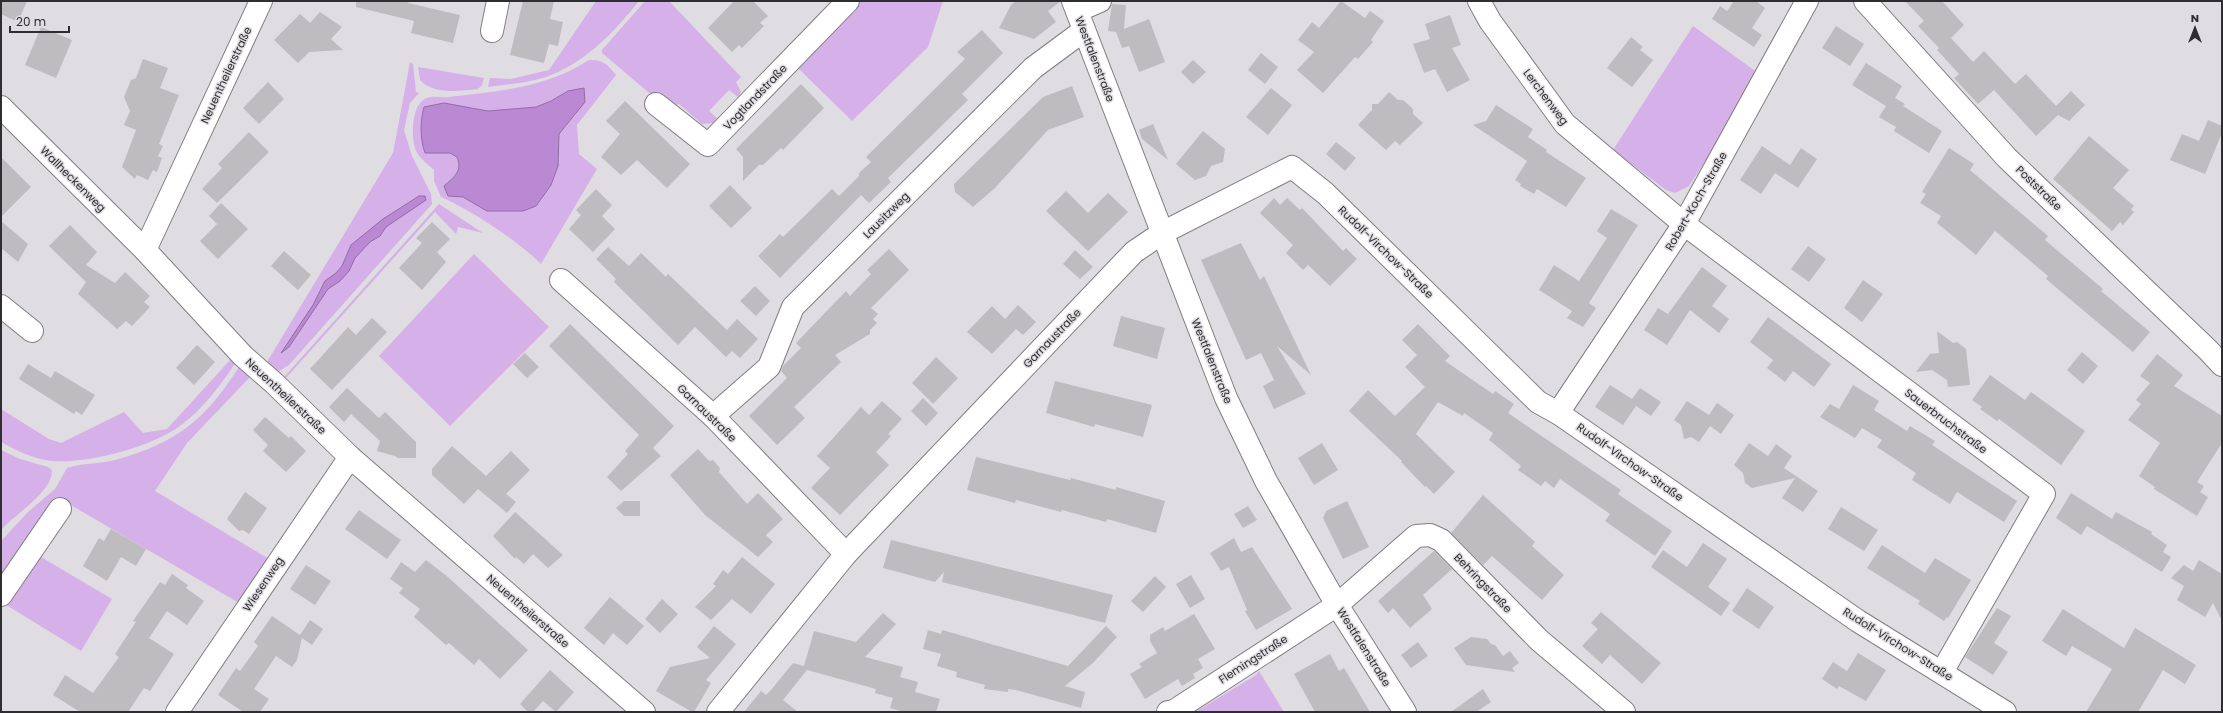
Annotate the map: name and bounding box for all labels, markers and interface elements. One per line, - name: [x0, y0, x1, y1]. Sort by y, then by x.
- scale bar: [10, 8, 69, 34]
- north arrow: [2175, 8, 2215, 48]
- text: N: [2191, 10, 2199, 26]
- text: 20 m: [16, 13, 46, 30]
- street label: Westfalenstraße: [1071, 14, 1119, 104]
- street label: Neuentheilerstraße: [197, 24, 256, 126]
- street label: Vogtlandstraße: [719, 60, 791, 134]
- street label: Lerchenweg: [1520, 66, 1572, 128]
- street label: Wallheckenweg: [37, 143, 109, 215]
- street label: Robert-Koch-Straße: [1661, 148, 1731, 253]
- street label: Poststraße: [2012, 162, 2066, 214]
- street label: Lausitzweg: [859, 188, 913, 242]
- street label: Rudolf-Virchow-Straße: [1335, 202, 1437, 302]
- street label: Garnaustraße: [1019, 305, 1085, 371]
- street label: Westfalenstraße: [1188, 316, 1236, 406]
- street label: Neuentheilerstraße: [242, 354, 330, 438]
- street label: Garnaustraße: [674, 380, 740, 446]
- street label: Sauerbruchstraße: [1901, 385, 1991, 458]
- street label: Rudolf-Virchow-Straße: [1573, 419, 1687, 505]
- street label: Behringstraße: [1450, 550, 1516, 617]
- street label: Wiesenweg: [239, 553, 287, 615]
- street label: Neuentheilerstraße: [483, 570, 573, 652]
- street label: Westfalenstraße: [1333, 604, 1395, 690]
- street label: Rudolf-Virchow-Straße: [1840, 604, 1956, 685]
- street label: Flemingstraße: [1215, 631, 1291, 687]

